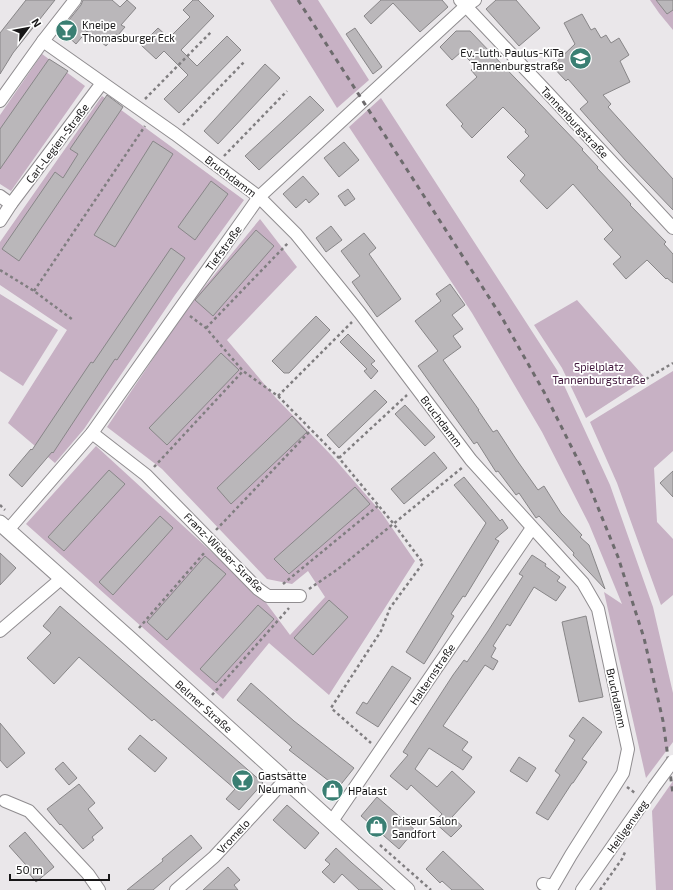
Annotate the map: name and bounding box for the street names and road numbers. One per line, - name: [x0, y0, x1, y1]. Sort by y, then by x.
- street label: Tannenburgstraße: [539, 84, 612, 161]
- street label: Carl-Legien-Straße: [23, 101, 91, 185]
- street label: Bruchdamm: [203, 152, 259, 200]
- street label: Tiefstraße: [202, 223, 244, 273]
- street label: Bruchdamm: [418, 393, 466, 449]
- street label: Franz-Wieber-Straße: [182, 510, 266, 594]
- street label: Halternstraße: [407, 641, 457, 707]
- street label: Bruchdamm: [604, 667, 630, 729]
- street label: Belmer Straße: [173, 677, 235, 735]
- street label: Heiligenweg: [604, 797, 650, 855]
- street label: Vromelo: [214, 816, 252, 856]

